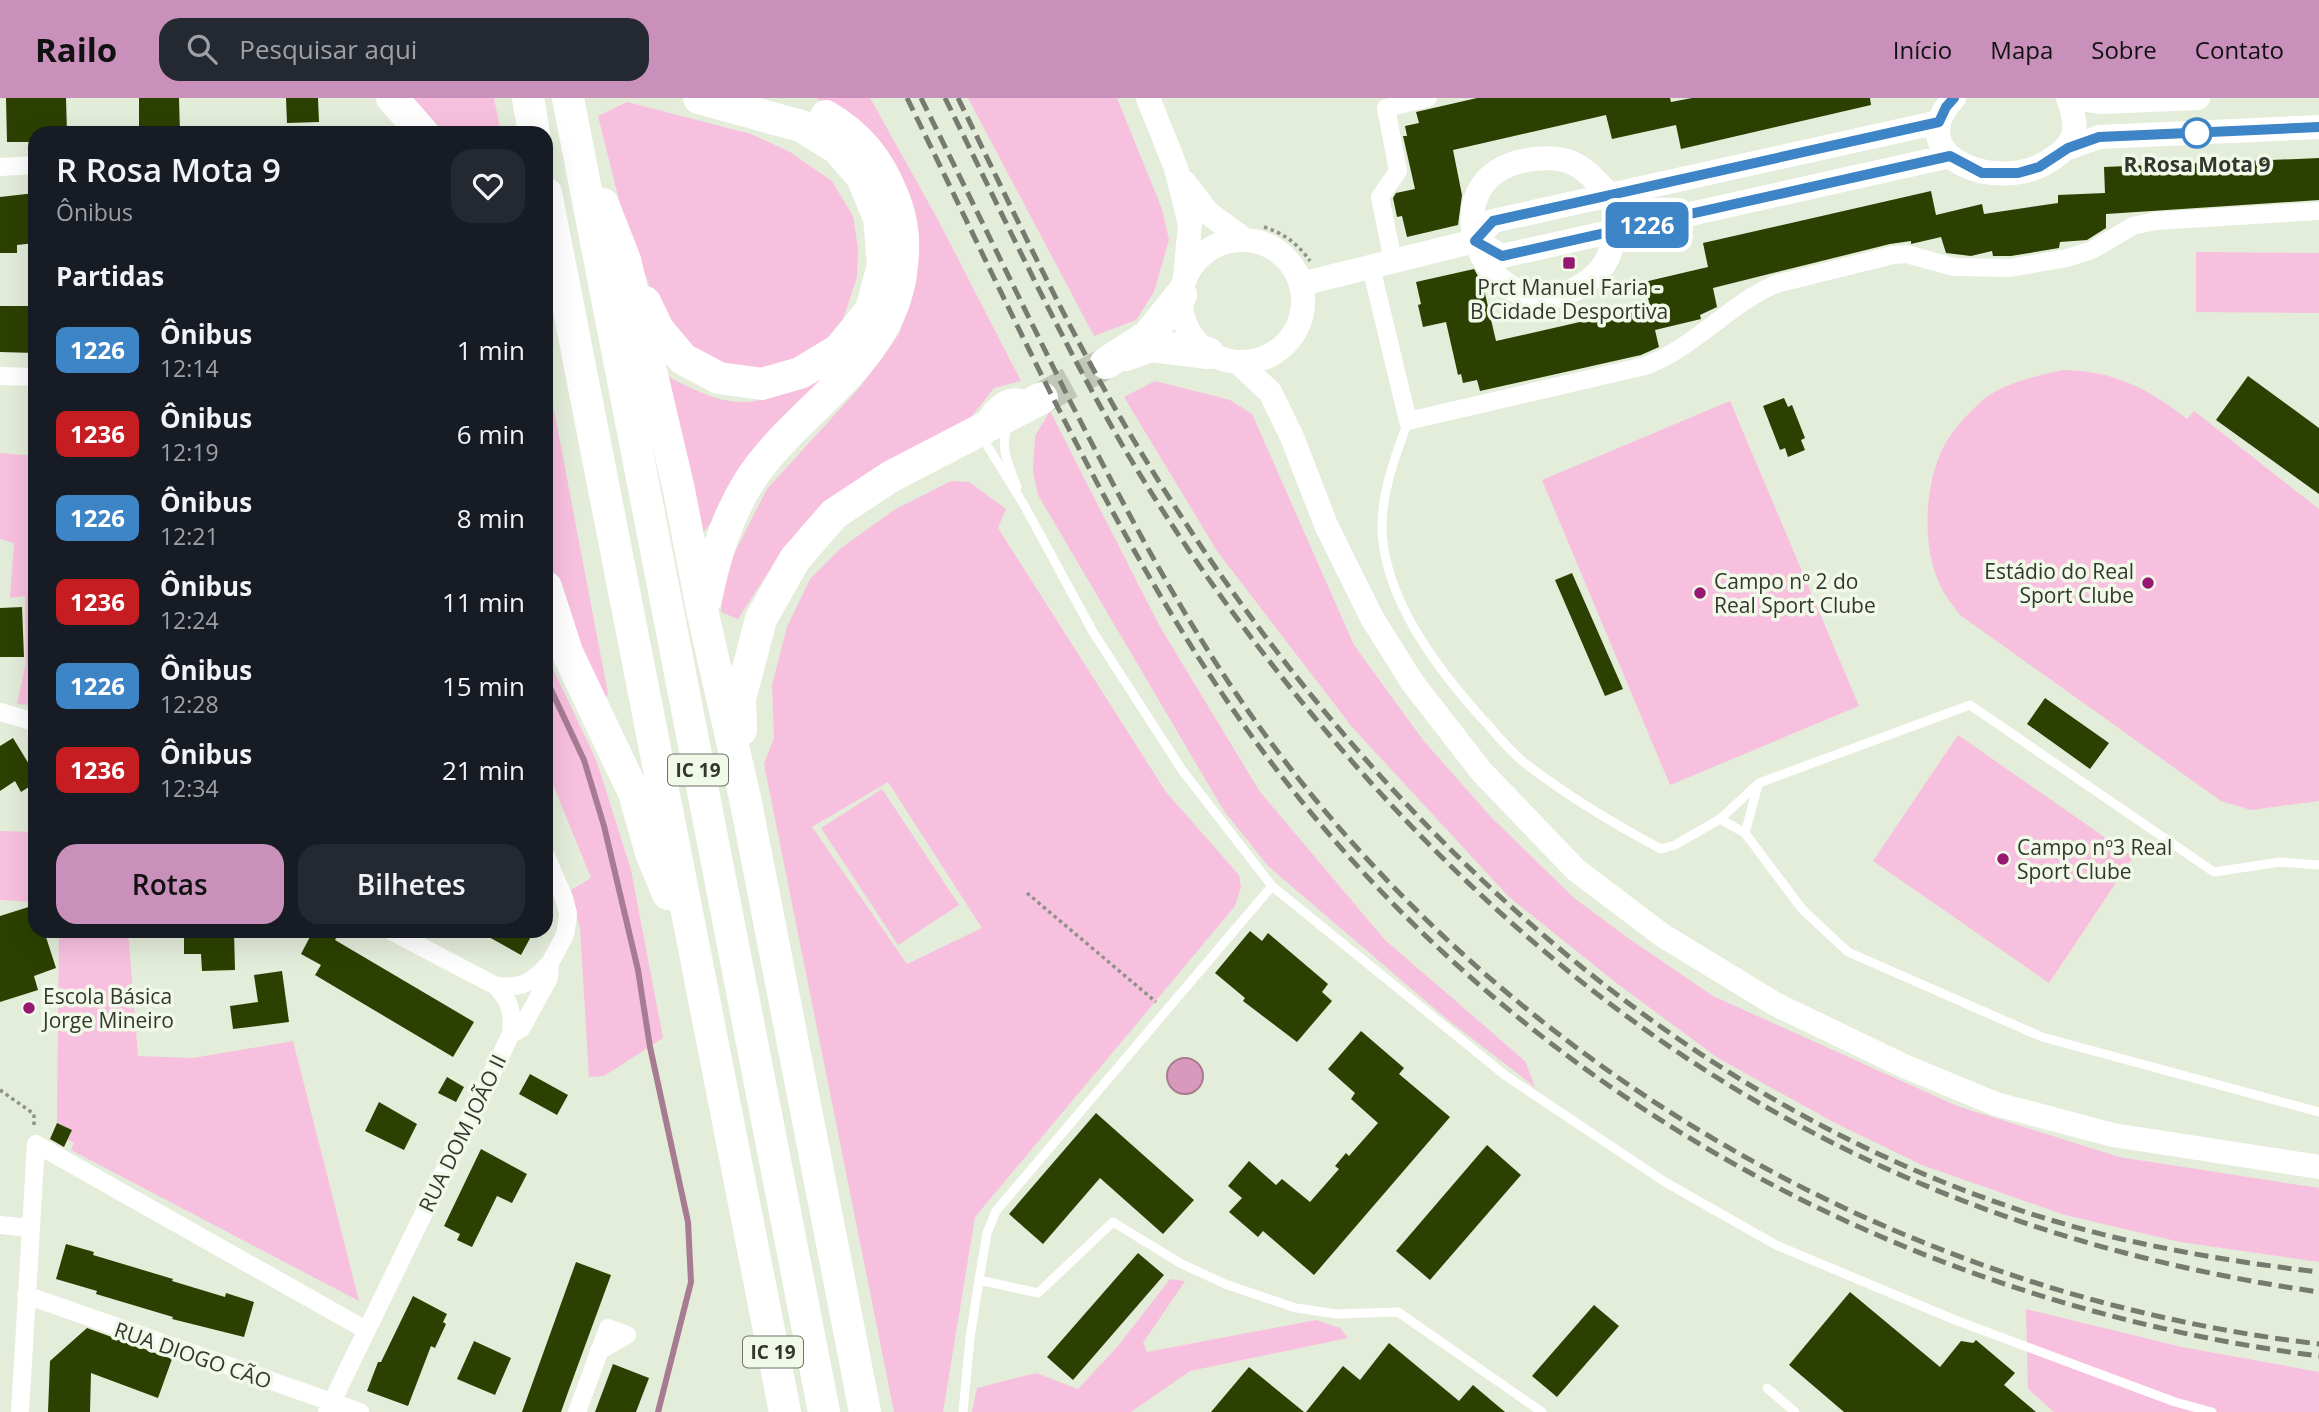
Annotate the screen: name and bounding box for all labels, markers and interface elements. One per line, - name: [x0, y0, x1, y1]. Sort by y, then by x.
- search box: [159, 18, 649, 81]
- text: Railo: [35, 27, 117, 72]
- icon: search: [183, 30, 221, 68]
- text: Pesquisar aqui: [239, 31, 417, 67]
- text: Início: [1893, 33, 1952, 66]
- text: Mapa: [1990, 33, 2053, 66]
- text: Sobre: [2091, 33, 2157, 66]
- text: Contato: [2195, 33, 2284, 66]
- marker: R Rosa Mota 9: [2182, 118, 2212, 148]
- text: R Rosa Mota 9: [56, 147, 281, 192]
- button: heart: [451, 149, 525, 223]
- place label: R Rosa Mota 9: [2124, 150, 2270, 178]
- text: Ônibus: [56, 196, 133, 228]
- line badge: 1226: [1598, 202, 1696, 248]
- text: 1226: [1620, 208, 1674, 241]
- marker: Prct Manuel Faria - B Cidade Desportiva: [1561, 255, 1577, 271]
- text: Partidas: [56, 258, 164, 294]
- place label: Prct Manuel Faria - B Cidade Desportiva: [1470, 273, 1668, 325]
- text: Ônibus: [160, 316, 252, 352]
- text: 1 min: [457, 332, 525, 368]
- text: 1226: [70, 333, 125, 366]
- text: 12:14: [160, 352, 219, 384]
- text: Ônibus: [160, 400, 252, 436]
- text: 6 min: [457, 416, 525, 452]
- text: 1236: [70, 417, 125, 450]
- text: 12:19: [160, 436, 219, 468]
- text: Ônibus: [160, 484, 252, 520]
- text: 8 min: [457, 500, 525, 536]
- text: 1226: [70, 501, 125, 534]
- text: 12:21: [160, 520, 219, 552]
- place label: Estádio do Real Sport Clube: [1984, 557, 2134, 609]
- place label: Campo nº 2 do Real Sport Clube: [1714, 567, 1876, 619]
- text: Ônibus: [160, 568, 252, 604]
- marker: Estádio do Real Sport Clube: [2140, 575, 2156, 591]
- text: 11 min: [442, 584, 525, 620]
- text: 1236: [70, 585, 125, 618]
- marker: Campo nº 2 do Real Sport Clube: [1692, 585, 1708, 601]
- text: 12:24: [160, 604, 219, 636]
- text: Ônibus: [160, 652, 252, 688]
- text: 15 min: [442, 668, 525, 704]
- text: 1226: [70, 669, 125, 702]
- text: 12:28: [160, 688, 219, 720]
- text: Ônibus: [160, 736, 252, 772]
- text: 21 min: [442, 752, 525, 788]
- text: 1236: [70, 753, 125, 786]
- road number: IC 19: [668, 754, 728, 786]
- text: 12:34: [160, 772, 219, 804]
- place label: Campo nº3 Real Sport Clube: [2017, 833, 2172, 885]
- button: Rotas: [56, 844, 284, 924]
- button: Bilhetes: [298, 844, 525, 924]
- marker: Campo nº3 Real Sport Clube: [1995, 851, 2011, 867]
- place label: Escola Básica Jorge Mineiro: [41, 982, 174, 1034]
- marker: Escola Básica Jorge Mineiro: [21, 1000, 37, 1016]
- street label: RUA DOM JOÃO II: [412, 1050, 512, 1216]
- street label: RUA DIOGO CÃO: [111, 1315, 275, 1395]
- road number: IC 19: [743, 1336, 803, 1368]

